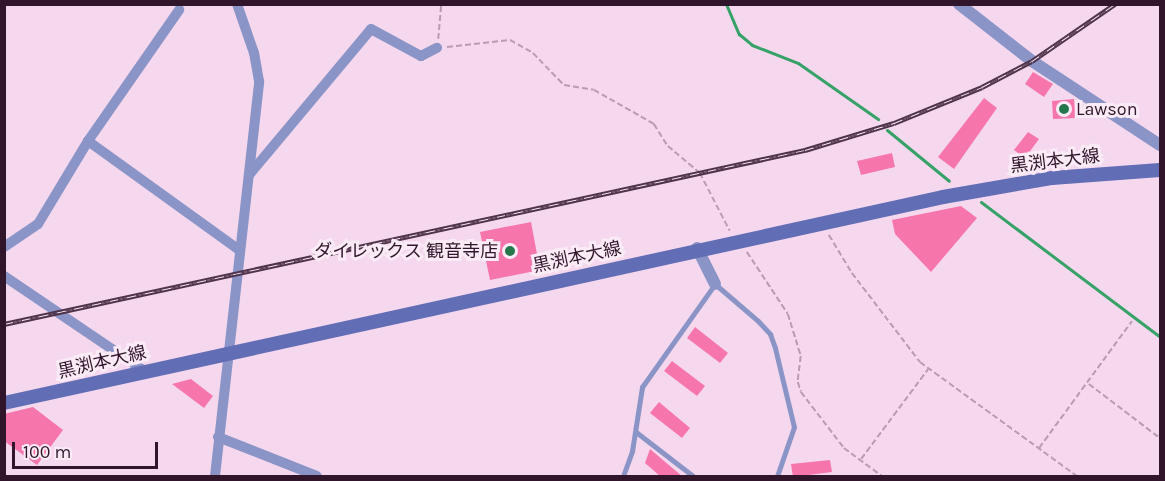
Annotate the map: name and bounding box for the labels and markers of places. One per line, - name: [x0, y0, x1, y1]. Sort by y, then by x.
- place label: Lawson: [1076, 98, 1138, 120]
- marker: Lawson: [1057, 102, 1071, 116]
- place label: ダイレックス 観音寺店: [314, 240, 498, 262]
- marker: ダイレックス 観音寺店: [503, 244, 517, 258]

